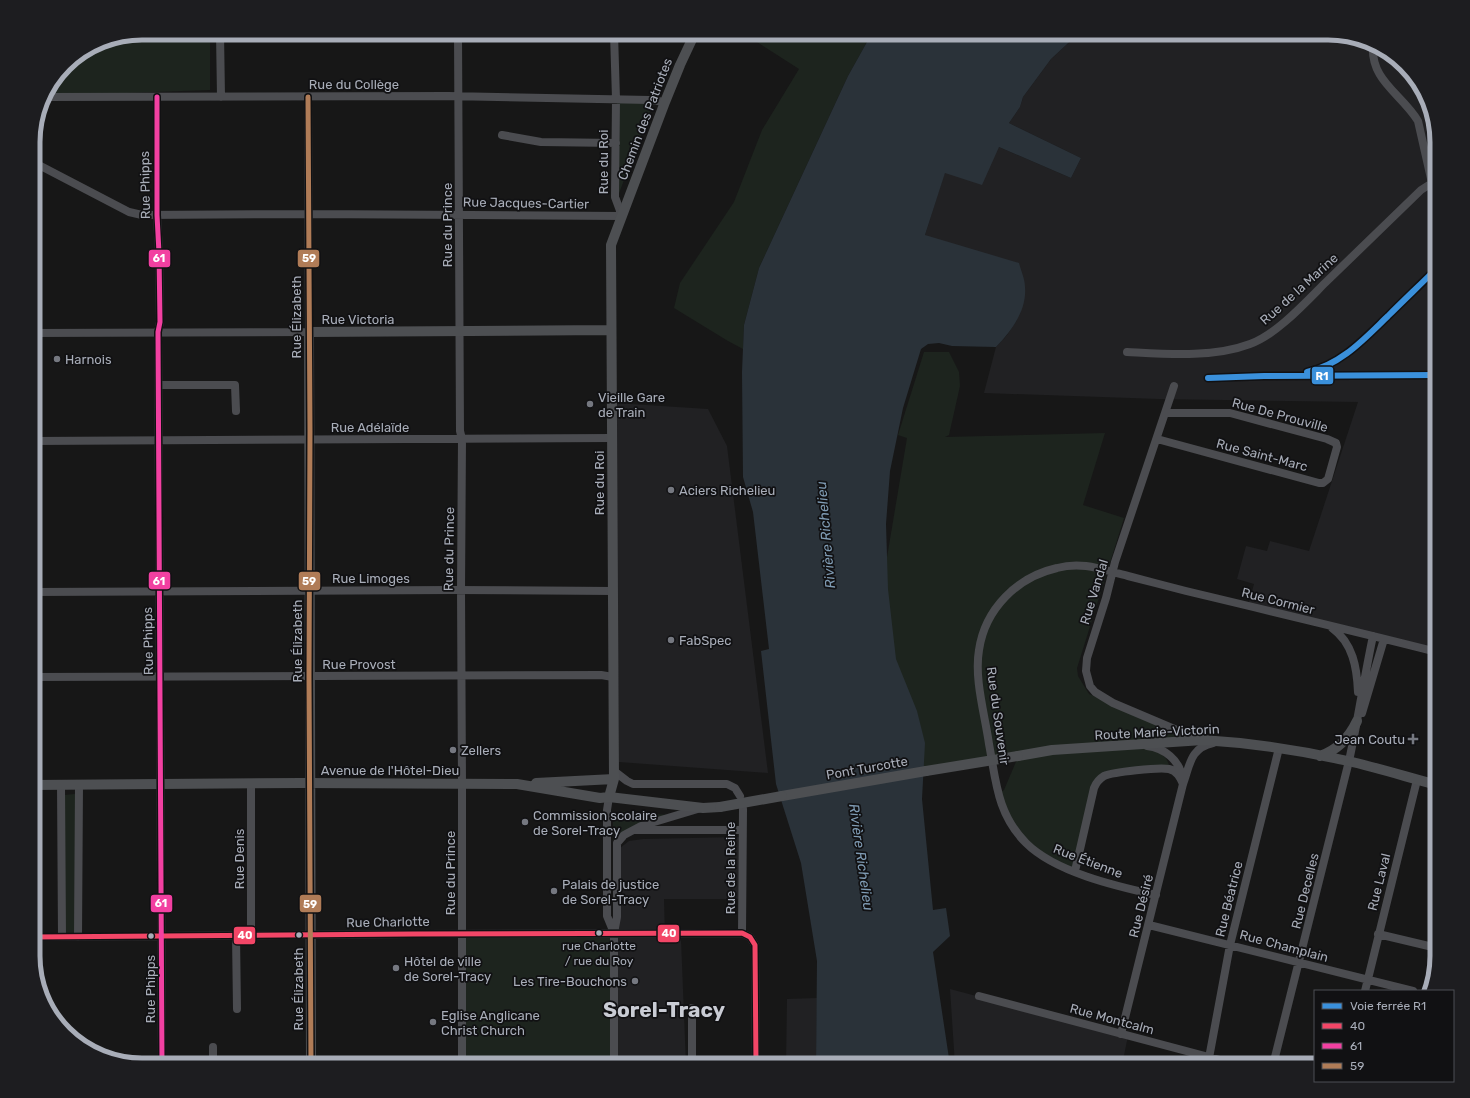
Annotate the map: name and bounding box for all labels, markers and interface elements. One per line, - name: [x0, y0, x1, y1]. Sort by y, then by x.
- street label: Chemin des Patriotes: [615, 56, 675, 182]
- street label: Rue du Collège: [309, 77, 399, 93]
- street label: Rue du Roi: [596, 130, 611, 194]
- street label: Rue Phipps: [137, 150, 153, 219]
- street label: Rue du Prince: [440, 183, 455, 267]
- street label: Rue Jacques-Cartier: [463, 194, 589, 212]
- line badge: 61: [148, 249, 171, 268]
- line badge: 59: [297, 249, 320, 268]
- street label: Rue de la Marine: [1257, 250, 1341, 328]
- text: 61: [153, 252, 165, 265]
- text: 59: [302, 252, 316, 265]
- street label: Rue Élizabeth: [289, 276, 304, 358]
- street label: Rue Victoria: [321, 312, 395, 327]
- place label: Harnois: [65, 352, 112, 367]
- marker: Harnois: [52, 354, 62, 364]
- line badge: R1: [1311, 366, 1334, 385]
- text: R1: [1315, 370, 1329, 383]
- place label: Vieille Gare de Train: [598, 390, 665, 420]
- street label: Rue De Prouville: [1230, 395, 1330, 435]
- marker: Vieille Gare de Train: [585, 399, 595, 409]
- street label: Rue Adélaïde: [331, 420, 409, 435]
- street label: Rue Saint-Marc: [1215, 436, 1309, 474]
- street label: Rue du Roi: [592, 451, 607, 515]
- water label: Rivière Richelieu: [813, 480, 839, 589]
- place label: Aciers Richelieu: [679, 483, 775, 498]
- marker: Aciers Richelieu: [666, 485, 676, 495]
- street label: Rue du Prince: [441, 507, 457, 591]
- street label: Rue Vandal: [1077, 558, 1111, 626]
- line badge: 61: [148, 571, 171, 590]
- line badge: 59: [298, 571, 321, 591]
- street label: Rue Limoges: [332, 571, 410, 587]
- text: 61: [153, 575, 165, 588]
- text: 59: [302, 575, 316, 588]
- street label: Rue Cormier: [1240, 585, 1316, 617]
- street label: Rue Élizabeth: [290, 600, 305, 682]
- street label: Rue Phipps: [140, 606, 156, 675]
- place label: FabSpec: [679, 633, 731, 648]
- marker: FabSpec: [666, 635, 676, 645]
- street label: Rue Provost: [322, 657, 396, 672]
- street label: Rue du Souvenir: [984, 666, 1012, 766]
- street label: Route Marie-Victorin: [1094, 721, 1220, 743]
- place label: Jean Coutu: [1334, 732, 1405, 747]
- marker: Jean Coutu: [1408, 734, 1418, 744]
- place label: Zellers: [461, 743, 501, 758]
- marker: Zellers: [448, 745, 458, 755]
- street label: Pont Turcotte: [825, 753, 909, 783]
- street label: Avenue de l'Hôtel-Dieu: [321, 763, 459, 778]
- water label: Rivière Richelieu: [845, 802, 877, 912]
- place label: Commission scolaire de Sorel-Tracy: [533, 808, 657, 838]
- marker: Commission scolaire de Sorel-Tracy: [520, 817, 530, 827]
- street label: Rue de la Reine: [723, 822, 738, 914]
- street label: Rue Denis: [232, 828, 247, 889]
- street label: Rue du Prince: [443, 831, 458, 915]
- street label: Rue Étienne: [1051, 841, 1125, 881]
- street label: Rue Decelles: [1288, 851, 1322, 931]
- street label: Rue Laval: [1365, 852, 1393, 912]
- street label: Rue Béatrice: [1212, 860, 1246, 938]
- street label: Rue Désiré: [1126, 873, 1156, 939]
- place label: Palais de justice de Sorel-Tracy: [562, 877, 659, 907]
- marker: Palais de justice de Sorel-Tracy: [549, 886, 559, 896]
- line badge: 61: [150, 894, 173, 913]
- line badge: 59: [299, 894, 322, 913]
- text: 61: [155, 897, 167, 910]
- text: 59: [303, 898, 317, 911]
- street label: Rue Charlotte: [346, 914, 430, 930]
- line badge: 40: [657, 924, 680, 943]
- line badge: 40: [233, 926, 256, 945]
- text: 40: [662, 927, 677, 940]
- street label: Rue Champlain: [1238, 927, 1330, 965]
- marker: rue Charlotte / rue du Roy: [594, 928, 604, 938]
- text: 40: [238, 929, 253, 942]
- unlabelled marker: [294, 930, 304, 940]
- unlabelled marker: [146, 931, 156, 941]
- place label: rue Charlotte / rue du Roy: [562, 939, 636, 968]
- street label: Rue Élizabeth: [291, 948, 306, 1030]
- street label: Rue Phipps: [143, 954, 158, 1023]
- place label: Hôtel de ville de Sorel-Tracy: [404, 954, 491, 984]
- marker: Hôtel de ville de Sorel-Tracy: [391, 963, 401, 973]
- place label: Les Tire-Bouchons: [513, 974, 627, 989]
- marker: Les Tire-Bouchons: [630, 976, 640, 986]
- legend: [1314, 990, 1454, 1082]
- district label: Sorel-Tracy: [603, 997, 725, 1022]
- text: Voie ferrée R1: [1350, 999, 1426, 1013]
- street label: Rue Montcalm: [1068, 1001, 1156, 1037]
- place label: Eglise Anglicane Christ Church: [441, 1008, 540, 1038]
- marker: Eglise Anglicane Christ Church: [428, 1017, 438, 1027]
- text: 40: [1350, 1019, 1365, 1033]
- text: 61: [1350, 1039, 1362, 1053]
- text: 59: [1350, 1059, 1364, 1073]

